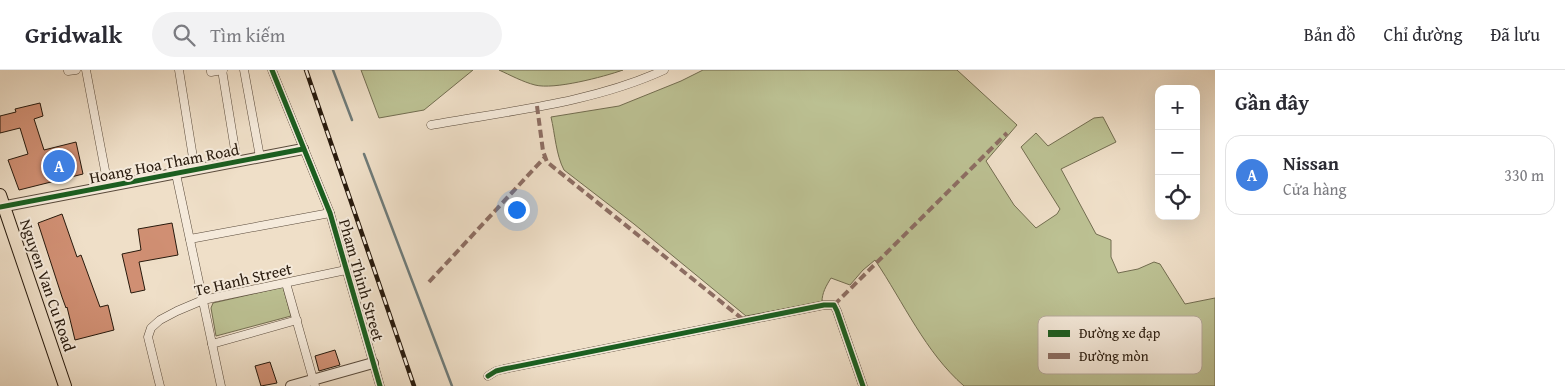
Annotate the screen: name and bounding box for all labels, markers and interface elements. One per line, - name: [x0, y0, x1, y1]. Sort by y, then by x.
- search box: [152, 12, 502, 57]
- text: Gridwalk: [25, 17, 122, 52]
- icon: search: [170, 21, 198, 49]
- text: Tìm kiếm: [210, 21, 285, 49]
- text: Bản đồ: [1304, 21, 1355, 48]
- text: Chỉ đường: [1383, 21, 1462, 48]
- text: Đã lưu: [1490, 21, 1540, 48]
- map controls: [1155, 85, 1200, 220]
- button: +: [1155, 85, 1200, 130]
- text: Gần đây: [1235, 87, 1309, 118]
- button: −: [1155, 130, 1200, 175]
- street label: Hoang Hoa Tham Road: [87, 137, 241, 189]
- pin: A: [43, 147, 75, 185]
- text: Nissan: [1283, 149, 1339, 177]
- text: A: [1247, 163, 1257, 187]
- text: 330 m: [1504, 163, 1544, 187]
- button: locate: [1155, 175, 1200, 220]
- text: Cửa hàng: [1283, 177, 1346, 201]
- your location: [504, 197, 530, 223]
- street label: Nguyen Van Cu Road: [14, 216, 82, 355]
- street label: Pham Thinh Street: [333, 216, 391, 344]
- street label: Te Hanh Street: [192, 256, 295, 302]
- legend: [1038, 316, 1202, 374]
- text: Đường xe đạp: [1079, 323, 1161, 343]
- text: Đường mòn: [1079, 346, 1149, 366]

